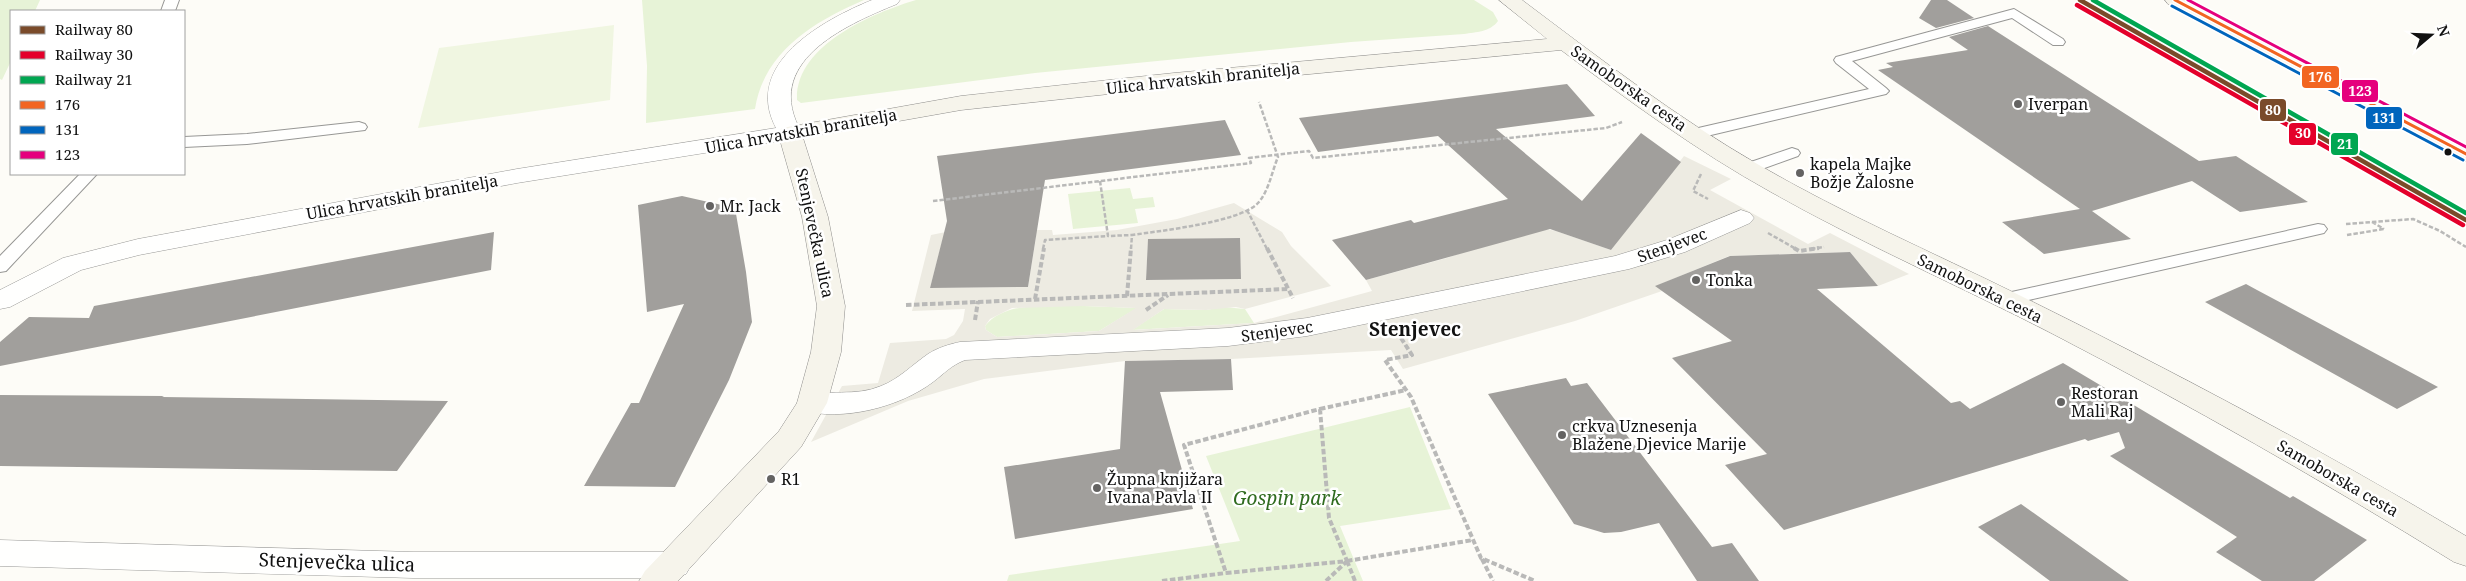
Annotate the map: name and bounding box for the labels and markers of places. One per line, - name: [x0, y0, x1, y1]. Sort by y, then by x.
- place label: Iverpan: [2028, 93, 2088, 115]
- marker: Iverpan: [2012, 98, 2024, 110]
- unlabelled marker: [2443, 147, 2453, 157]
- place label: kapela Majke Božje Žalosne: [1810, 153, 1914, 193]
- marker: kapela Majke Božje Žalosne: [1794, 167, 1806, 179]
- place label: Mr. Jack: [720, 195, 781, 217]
- marker: Mr. Jack: [704, 200, 716, 212]
- place label: Tonka: [1706, 269, 1753, 291]
- marker: Tonka: [1690, 274, 1702, 286]
- place label: Restoran Mali Raj: [2071, 382, 2139, 422]
- marker: Restoran Mali Raj: [2055, 396, 2067, 408]
- place label: crkva Uznesenja Blažene Djevice Marije: [1572, 415, 1746, 455]
- marker: crkva Uznesenja Blažene Djevice Marije: [1556, 429, 1568, 441]
- place label: R1: [781, 468, 800, 490]
- place label: Župna knjižara Ivana Pavla II: [1107, 468, 1223, 508]
- marker: R1: [765, 473, 777, 485]
- marker: Župna knjižara Ivana Pavla II: [1091, 482, 1103, 494]

